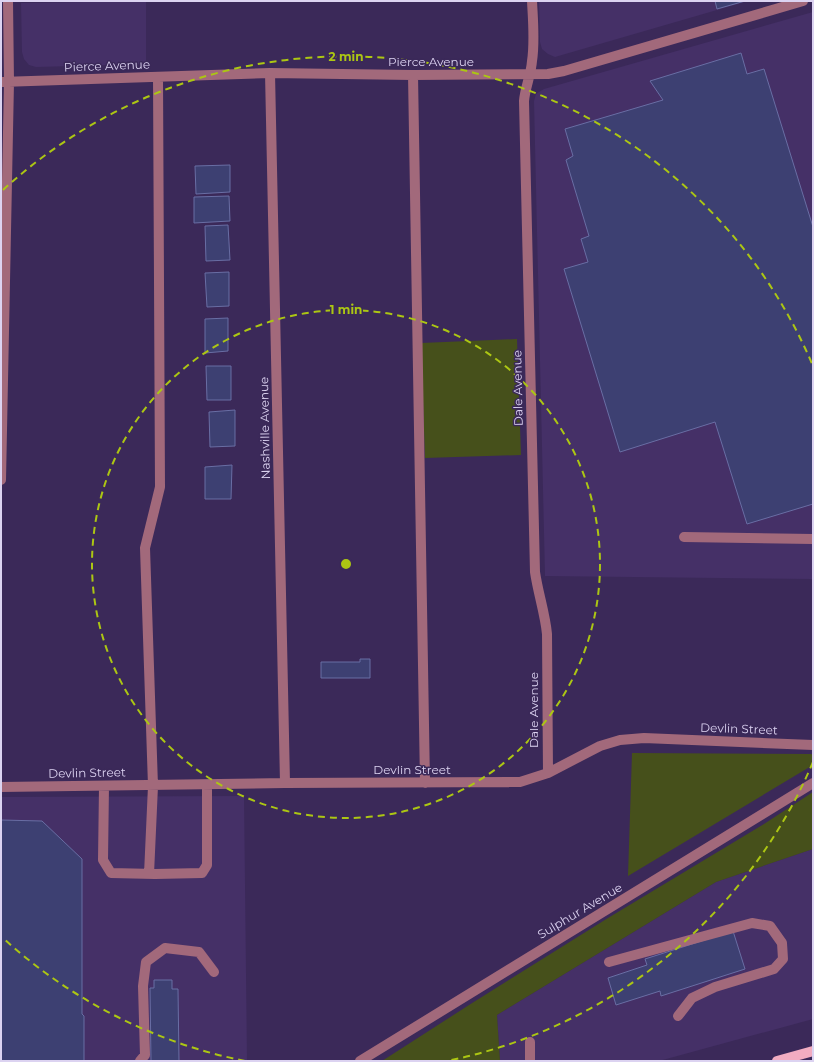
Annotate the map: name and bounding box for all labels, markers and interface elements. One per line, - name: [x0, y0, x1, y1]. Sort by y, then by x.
- text: 2 min: [329, 49, 363, 64]
- street label: Pierce Avenue: [388, 54, 474, 69]
- street label: Pierce Avenue: [64, 57, 150, 74]
- text: 1 min: [330, 302, 362, 317]
- street label: Dale Avenue: [509, 350, 526, 426]
- street label: Nashville Avenue: [256, 377, 273, 479]
- centre of rings: [339, 557, 353, 571]
- street label: Dale Avenue: [526, 672, 541, 748]
- street label: Devlin Street: [700, 720, 778, 737]
- street label: Devlin Street: [373, 762, 451, 777]
- street label: Devlin Street: [48, 764, 126, 781]
- street label: Sulphur Avenue: [535, 879, 625, 942]

